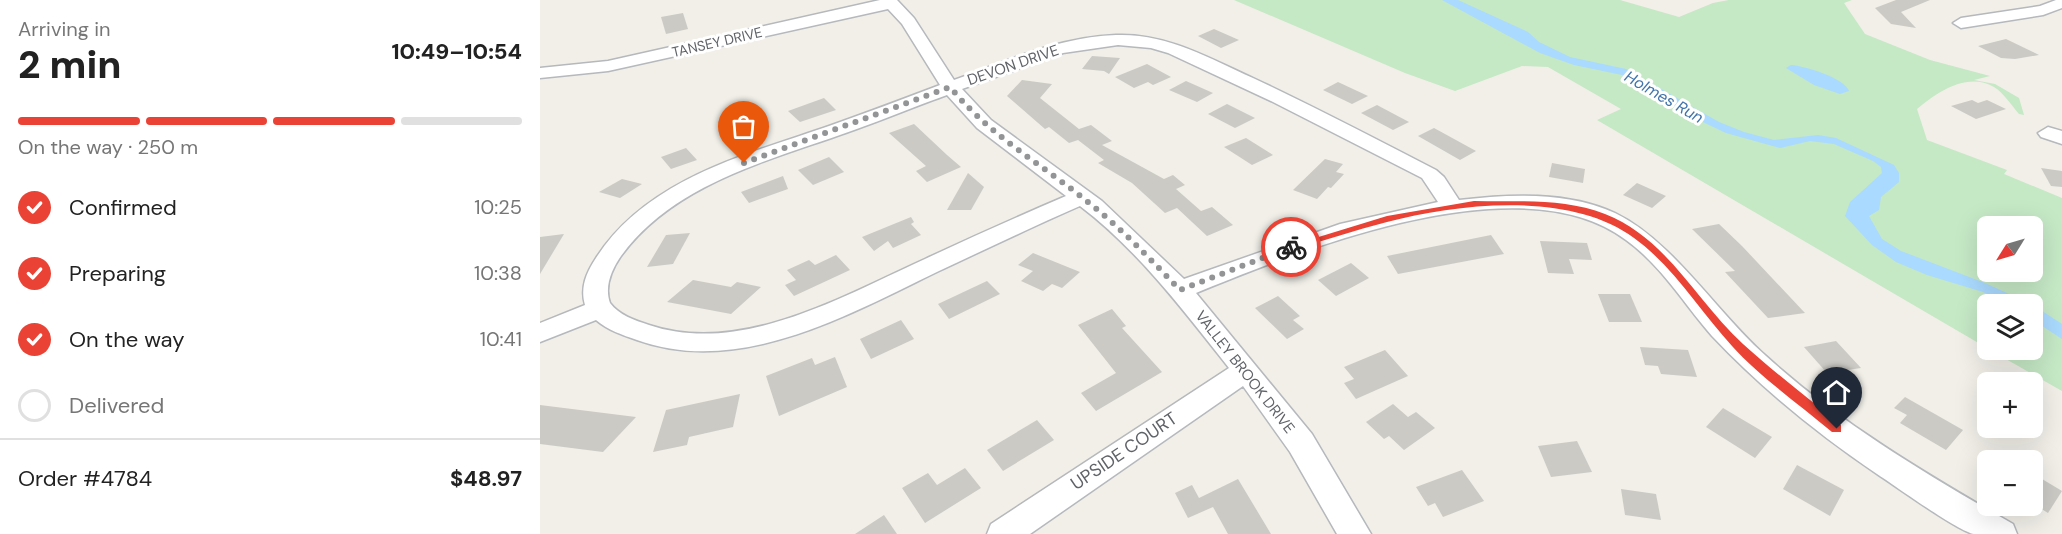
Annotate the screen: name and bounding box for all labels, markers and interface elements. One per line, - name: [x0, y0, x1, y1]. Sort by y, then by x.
- text: Arriving in: [18, 16, 110, 42]
- street label: TANSEY DRIVE: [670, 23, 764, 61]
- text: 10:49–10:54: [391, 37, 522, 66]
- text: 2 min: [18, 39, 122, 90]
- street label: DEVON DRIVE: [965, 40, 1061, 90]
- water label: Holmes Run: [1621, 66, 1707, 128]
- pin: [718, 101, 769, 163]
- icon: bag: [727, 110, 760, 143]
- text: On the way · 250 m: [18, 134, 198, 160]
- icon: check: [18, 191, 51, 224]
- text: Confirmed: [69, 193, 177, 222]
- text: 10:25: [474, 194, 522, 220]
- north arrow: [1977, 216, 2043, 282]
- map controls: [1977, 216, 2043, 516]
- courier: [1261, 217, 1321, 277]
- icon: bike: [1275, 231, 1308, 264]
- icon: check: [18, 257, 51, 290]
- text: Preparing: [69, 259, 166, 288]
- text: 10:38: [474, 260, 522, 286]
- button: layers: [1977, 294, 2043, 360]
- street label: VALLEY BROOK DRIVE: [1191, 306, 1299, 438]
- icon: check: [18, 323, 51, 356]
- text: On the way: [69, 325, 184, 354]
- text: 10:41: [480, 326, 522, 352]
- pin: [1811, 367, 1862, 429]
- button: +: [1977, 372, 2043, 438]
- icon: home: [1820, 376, 1853, 409]
- text: Delivered: [69, 391, 164, 420]
- street label: UPSIDE COURT: [1066, 406, 1182, 496]
- button: −: [1977, 450, 2043, 516]
- text: Order #4784: [18, 464, 152, 493]
- text: $48.97: [450, 464, 522, 493]

